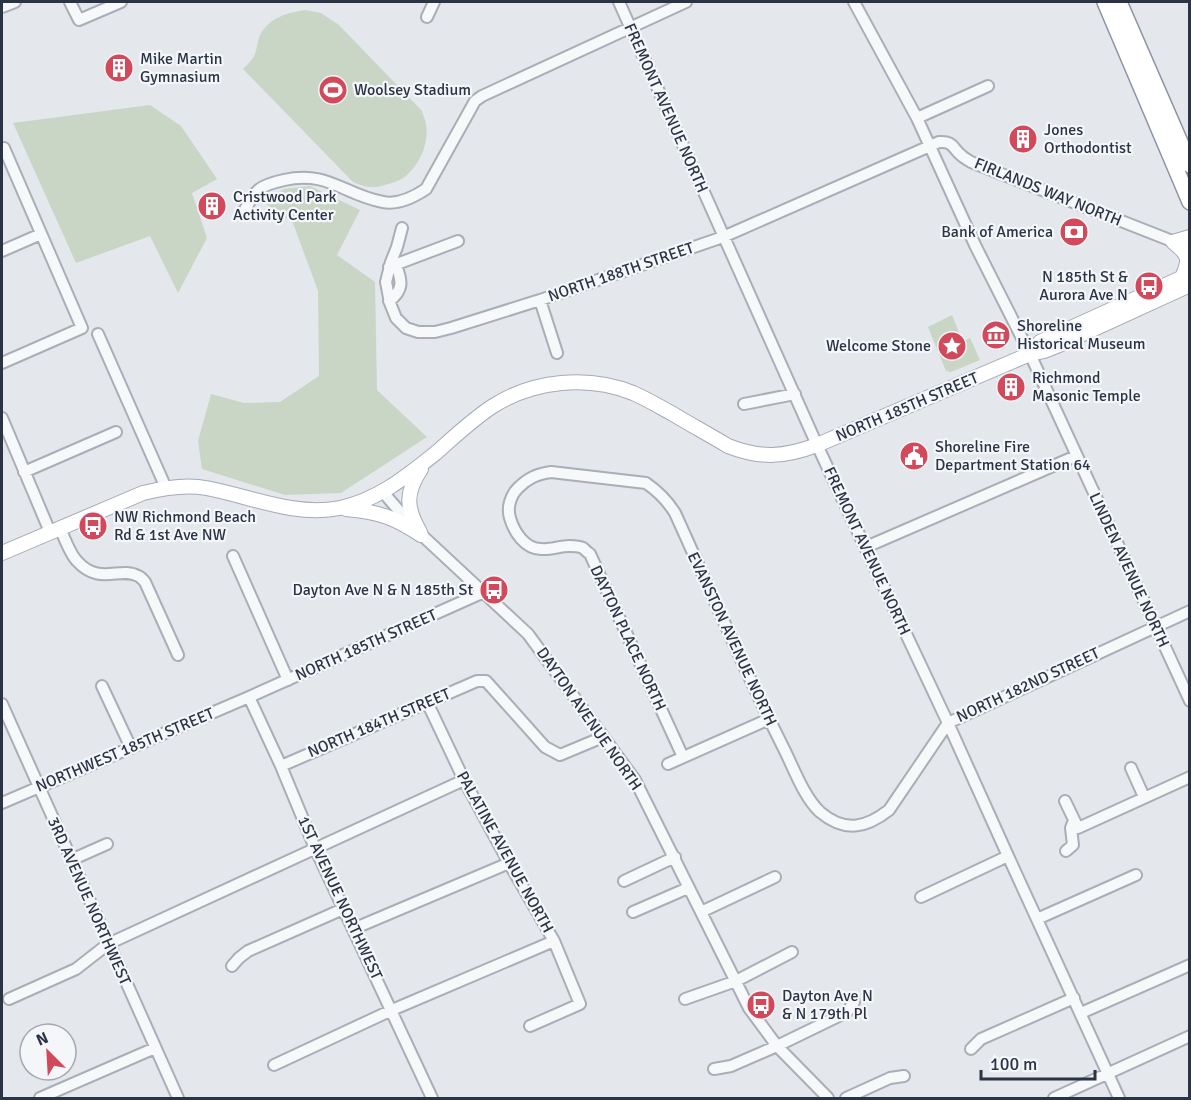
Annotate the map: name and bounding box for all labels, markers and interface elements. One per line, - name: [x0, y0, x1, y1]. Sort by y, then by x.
- street label: FREMONT AVENUE NORTH: [620, 20, 712, 196]
- place label: Mike Martin Gymnasium: [140, 49, 223, 87]
- building icon: Mike Martin Gymnasium: [103, 52, 135, 84]
- sports icon: Woolsey Stadium: [317, 74, 349, 106]
- place label: Woolsey Stadium: [354, 80, 471, 100]
- place label: Jones Orthodontist: [1044, 120, 1132, 158]
- building icon: Jones Orthodontist: [1007, 123, 1039, 155]
- street label: FIRLANDS WAY NORTH: [971, 153, 1125, 231]
- place label: Cristwood Park Activity Center: [233, 187, 337, 225]
- building icon: Cristwood Park Activity Center: [196, 190, 228, 222]
- bank icon: Bank of America: [1058, 216, 1090, 248]
- place label: Bank of America: [941, 222, 1053, 242]
- street label: NORTH 188TH STREET: [545, 238, 697, 306]
- place label: N 185th St & Aurora Ave N: [1039, 267, 1128, 305]
- bus stop icon: N 185th St & Aurora Ave N: [1133, 270, 1165, 302]
- place label: Shoreline Historical Museum: [1017, 316, 1145, 354]
- museum icon: Shoreline Historical Museum: [980, 319, 1012, 351]
- place icon: Welcome Stone: [936, 330, 968, 362]
- place label: Welcome Stone: [826, 336, 931, 356]
- street label: NORTH 185TH STREET: [833, 368, 981, 446]
- place label: Richmond Masonic Temple: [1032, 368, 1141, 406]
- building icon: Richmond Masonic Temple: [995, 371, 1027, 403]
- place label: Shoreline Fire Department Station 64: [935, 437, 1091, 475]
- public building icon: Shoreline Fire Department Station 64: [898, 440, 930, 472]
- street label: FREMONT AVENUE NORTH: [819, 464, 915, 638]
- street label: LINDEN AVENUE NORTH: [1084, 489, 1174, 651]
- place label: NW Richmond Beach Rd & 1st Ave NW: [114, 507, 256, 545]
- bus stop icon: NW Richmond Beach Rd & 1st Ave NW: [77, 510, 109, 542]
- street label: EVANSTON AVENUE NORTH: [683, 549, 781, 729]
- street label: DAYTON PLACE NORTH: [586, 562, 670, 714]
- bus stop icon: Dayton Ave N & N 185th St: [478, 574, 510, 606]
- place label: Dayton Ave N & N 185th St: [293, 580, 473, 600]
- street label: NORTH 185TH STREET: [292, 605, 440, 685]
- street label: DAYTON AVENUE NORTH: [532, 643, 646, 795]
- street label: NORTH 182ND STREET: [953, 643, 1103, 727]
- street label: NORTH 184TH STREET: [305, 684, 453, 762]
- street label: NORTHWEST 185TH STREET: [33, 703, 217, 797]
- street label: PALATINE AVENUE NORTH: [452, 768, 558, 936]
- street label: 1ST AVENUE NORTHWEST: [293, 813, 387, 983]
- street label: 3RD AVENUE NORTHWEST: [43, 814, 135, 988]
- place label: Dayton Ave N & N 179th Pl: [782, 986, 873, 1024]
- bus stop icon: Dayton Ave N & N 179th Pl: [745, 989, 777, 1021]
- north arrow: [18, 1022, 78, 1082]
- text: N: [33, 1028, 51, 1051]
- scale bar: [981, 1043, 1095, 1081]
- text: 100 m: [990, 1053, 1037, 1075]

